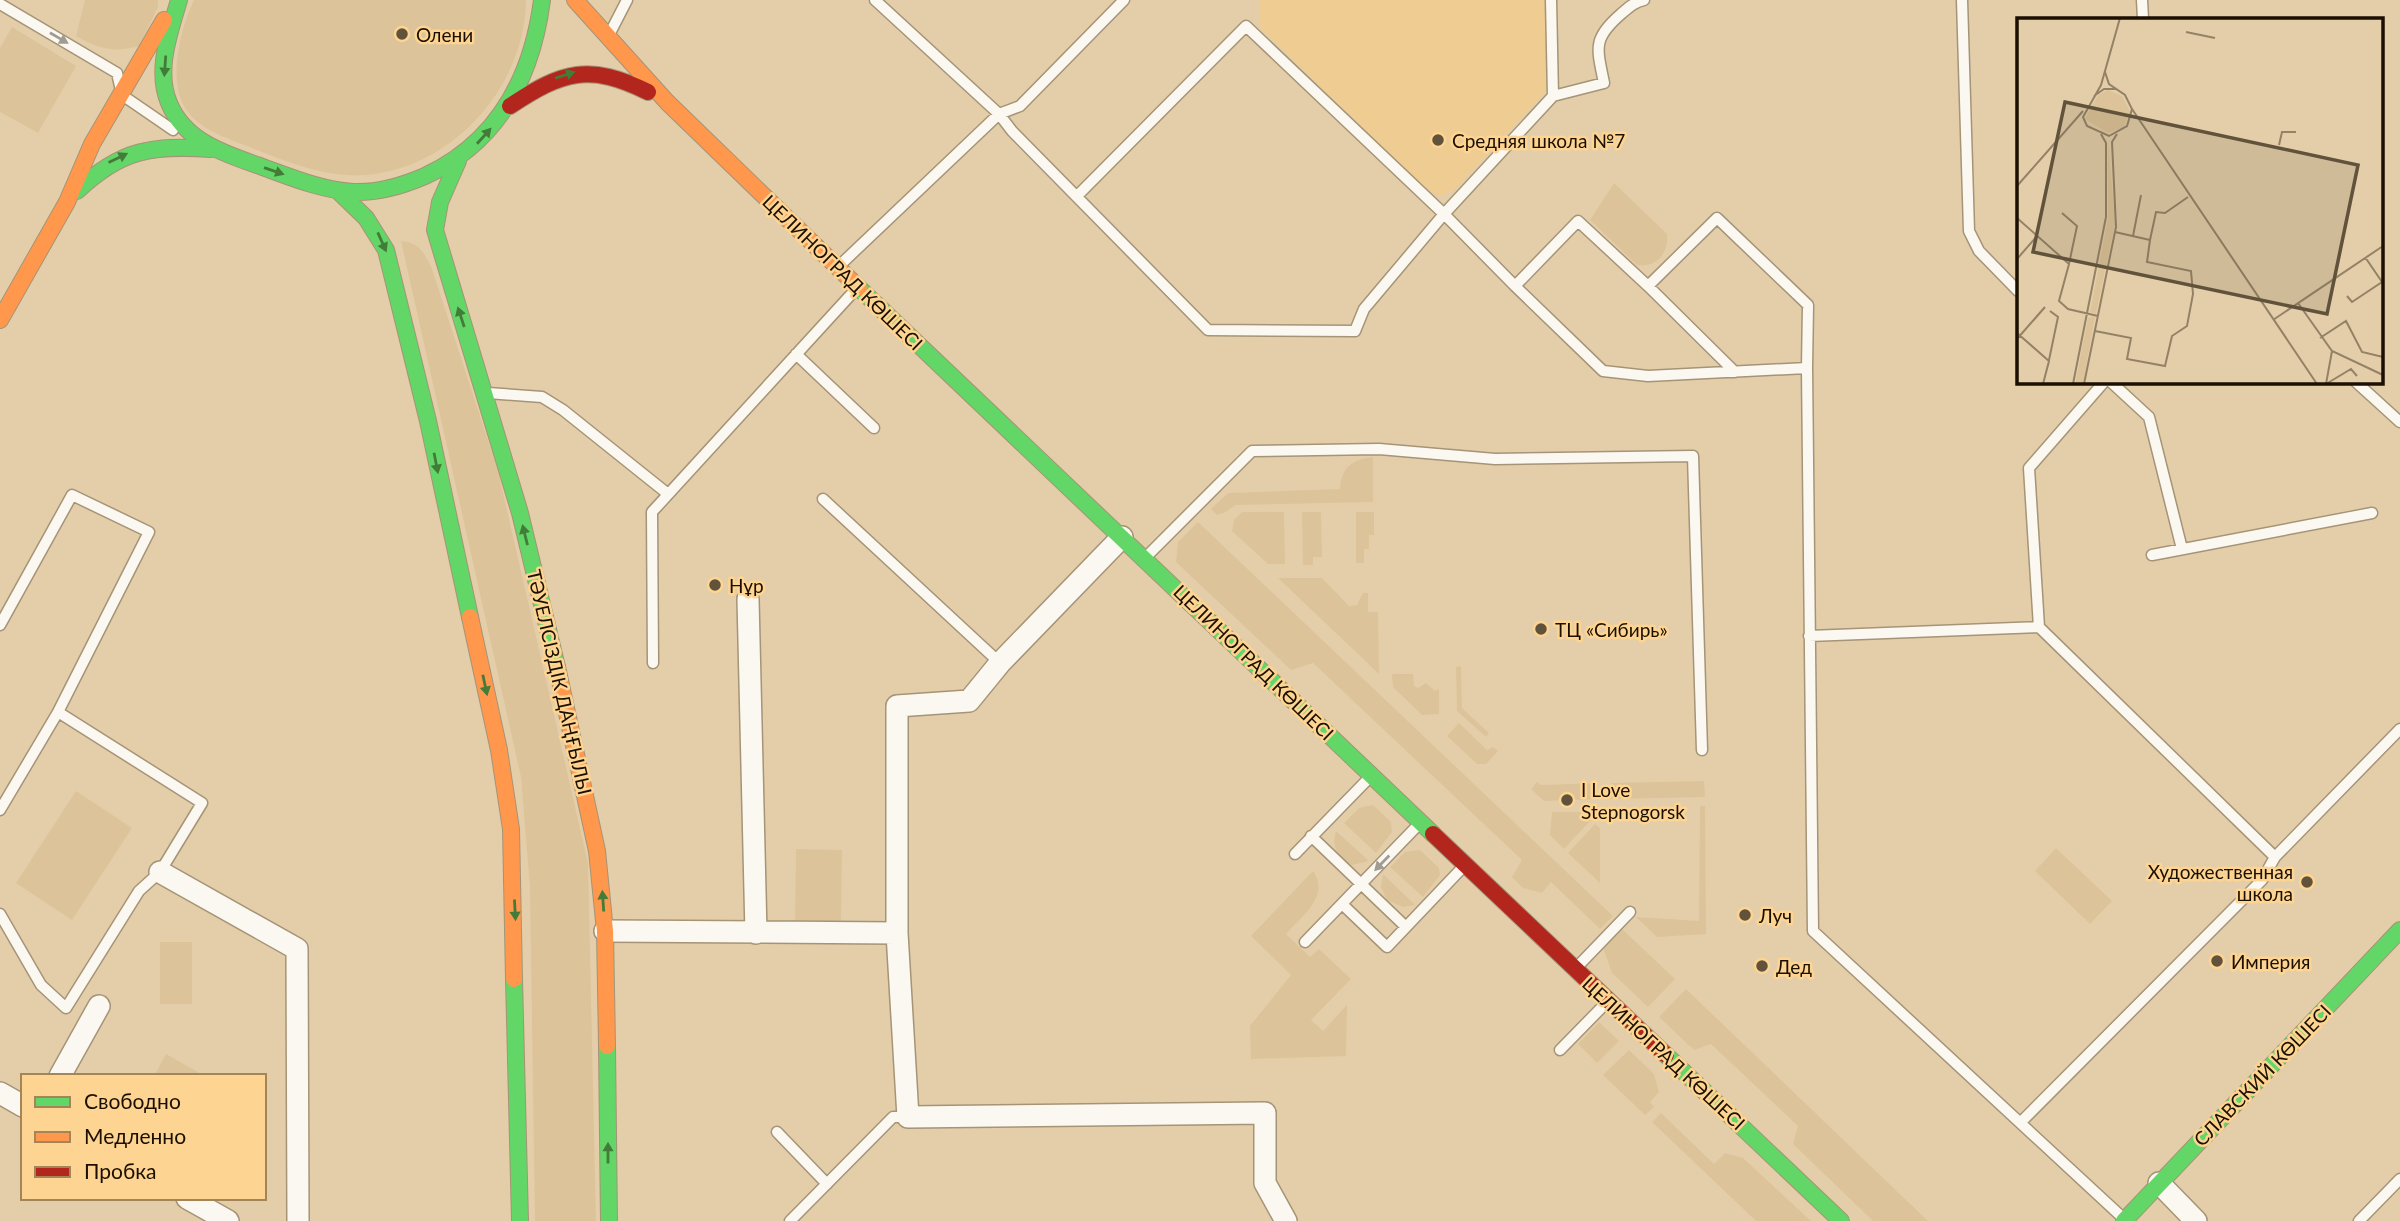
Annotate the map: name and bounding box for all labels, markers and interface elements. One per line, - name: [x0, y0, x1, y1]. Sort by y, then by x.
- inset map: [2017, 18, 2382, 383]
- place label: Олени: [416, 23, 473, 46]
- marker: Олени: [394, 26, 410, 42]
- one-way arrow: [49, 32, 68, 44]
- one-way arrow: [159, 56, 170, 78]
- one-way arrow: [555, 69, 576, 80]
- one-way arrow: [476, 127, 492, 145]
- place label: Средняя школа №7: [1452, 129, 1625, 152]
- marker: Средняя школа №7: [1430, 132, 1446, 148]
- one-way arrow: [108, 152, 128, 163]
- one-way arrow: [264, 166, 285, 177]
- street label: ЦЕЛИНОГРАД КӨШЕСІ: [758, 189, 928, 355]
- one-way arrow: [376, 232, 388, 252]
- one-way arrow: [455, 306, 465, 327]
- one-way arrow: [431, 452, 442, 474]
- one-way arrow: [519, 524, 530, 546]
- street label: ТӘУЕЛСІЗДІК ДАҢҒЫЛЫ: [523, 567, 597, 797]
- place label: Нұр: [729, 574, 764, 597]
- marker: Нұр: [707, 577, 723, 593]
- street label: ЦЕЛИНОГРАД КӨШЕСІ: [1169, 579, 1339, 745]
- place label: ТЦ «Сибирь»: [1555, 618, 1668, 641]
- marker: ТЦ «Сибирь»: [1533, 621, 1549, 637]
- one-way arrow: [479, 674, 490, 696]
- place label: I Love Stepnogorsk: [1581, 778, 1685, 823]
- marker: I Love Stepnogorsk: [1559, 792, 1575, 808]
- one-way arrow: [1373, 854, 1390, 871]
- place label: Художественная школа: [2148, 860, 2293, 905]
- marker: Художественная школа: [2299, 874, 2315, 890]
- one-way arrow: [597, 890, 608, 912]
- one-way arrow: [509, 899, 520, 921]
- place label: Луч: [1758, 904, 1792, 927]
- marker: Луч: [1737, 907, 1753, 923]
- place label: Империя: [2231, 950, 2310, 973]
- marker: Империя: [2209, 953, 2225, 969]
- place label: Дед: [1776, 955, 1812, 978]
- marker: Дед: [1754, 958, 1770, 974]
- street label: ЦЕЛИНОГРАД КӨШЕСІ: [1578, 972, 1750, 1134]
- street label: СЛАВСКИЙ КӨШЕСІ: [2189, 1000, 2335, 1150]
- legend: [21, 1074, 266, 1200]
- text: Свободно: [84, 1088, 181, 1113]
- text: Медленно: [84, 1123, 186, 1148]
- one-way arrow: [602, 1142, 614, 1164]
- text: Пробка: [84, 1158, 157, 1183]

